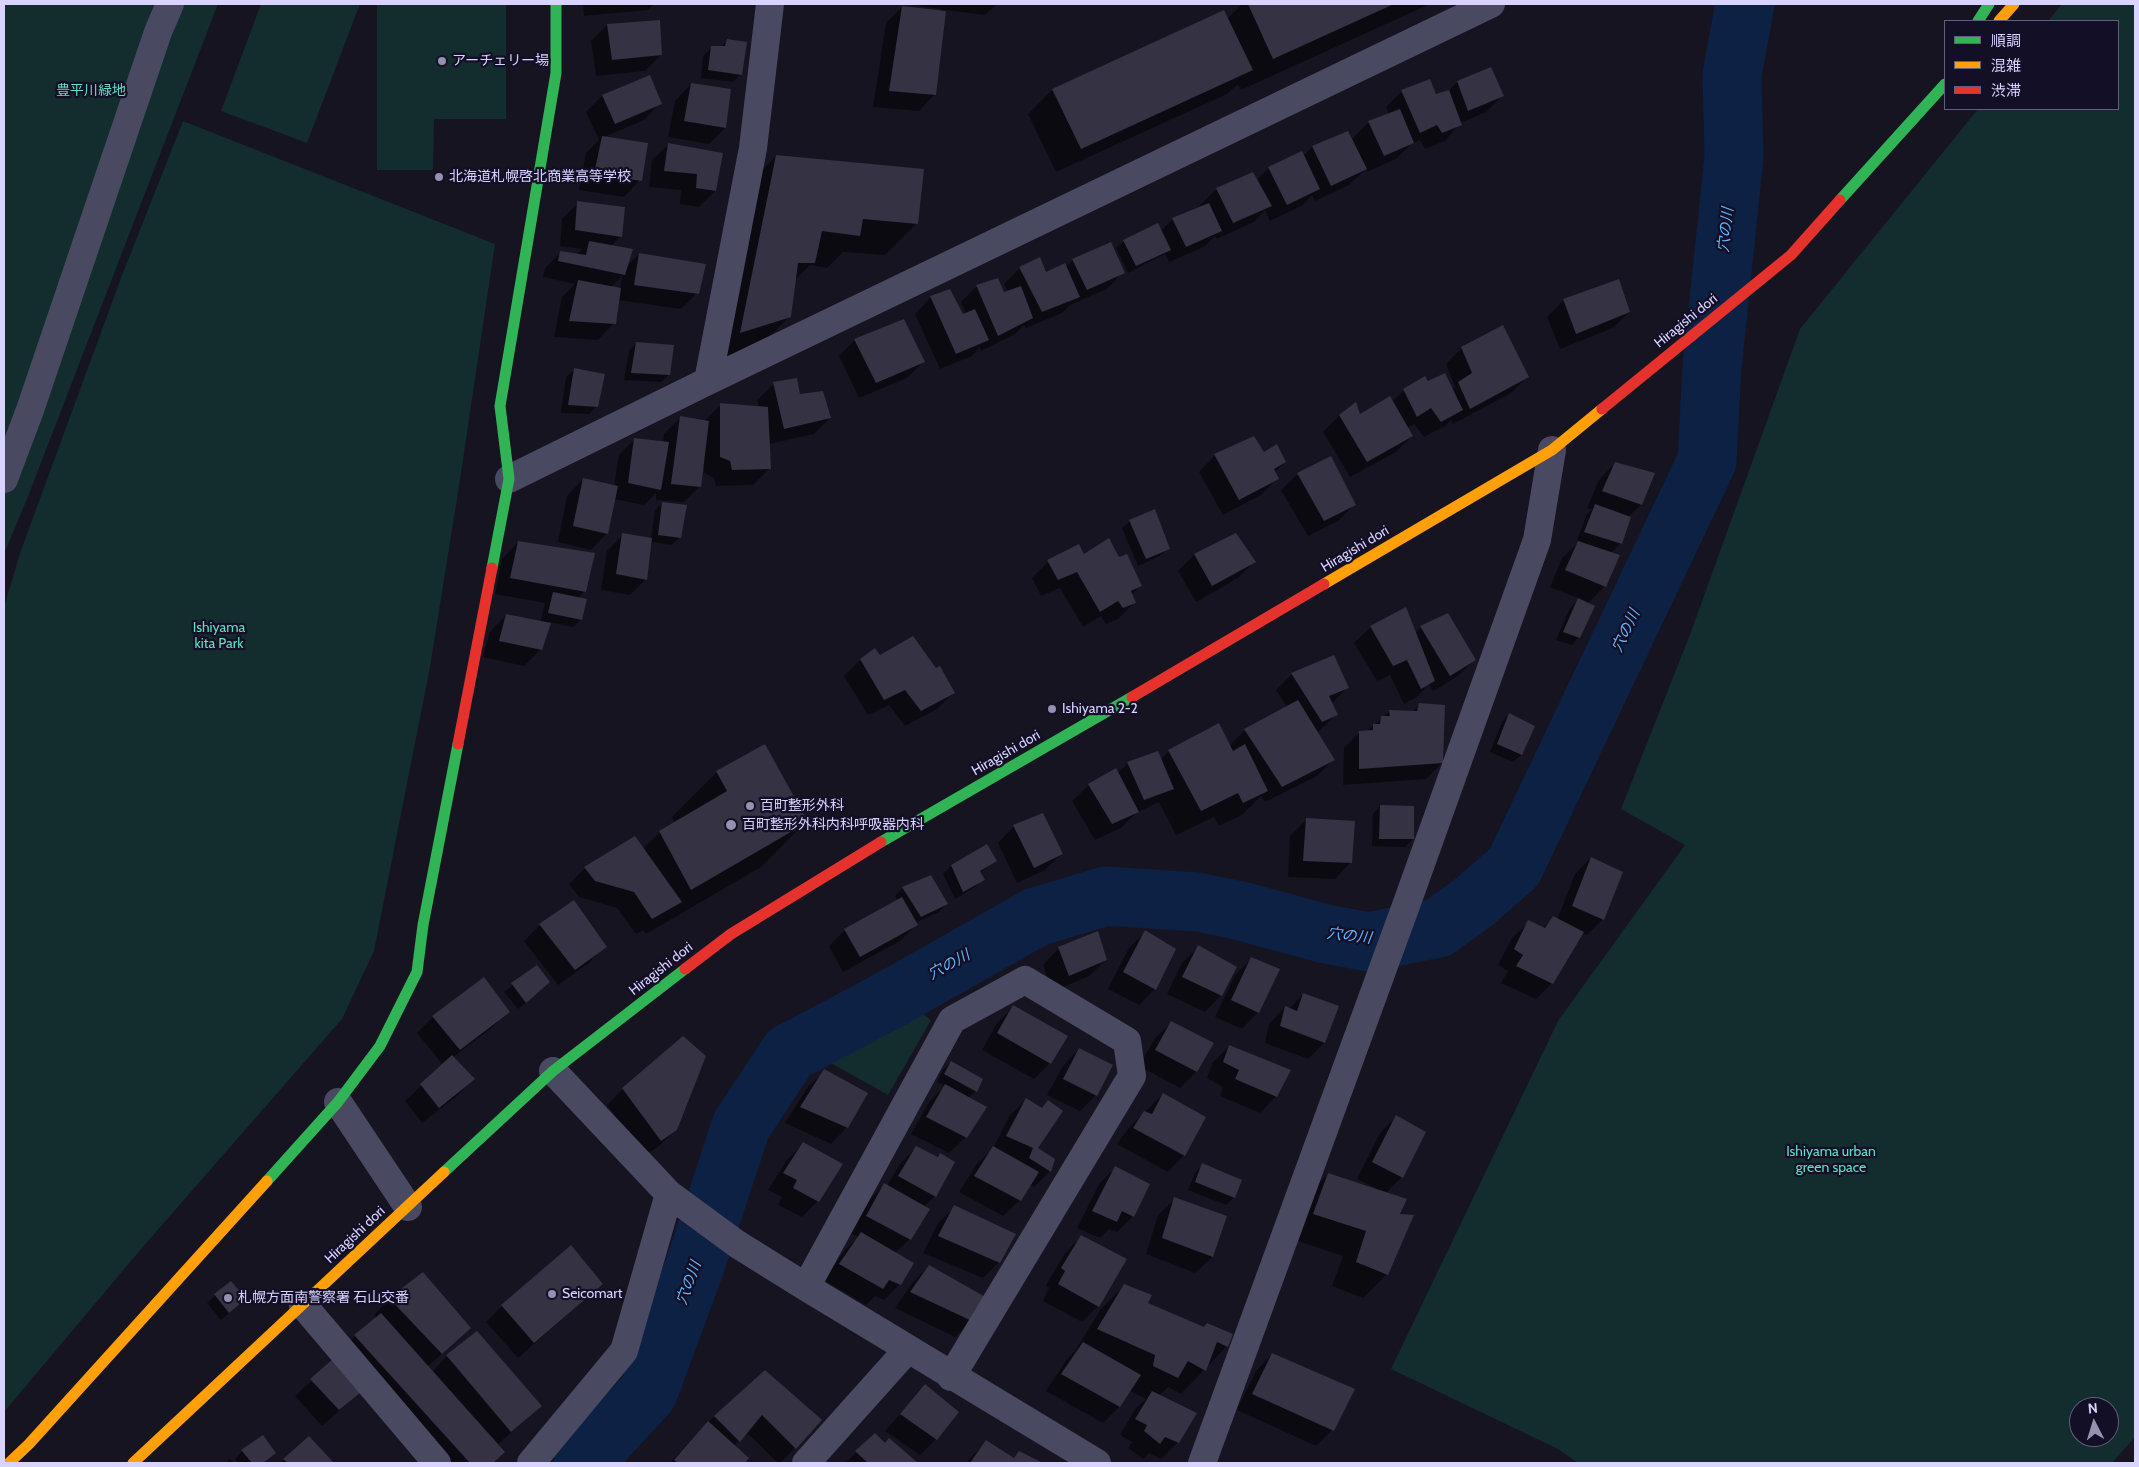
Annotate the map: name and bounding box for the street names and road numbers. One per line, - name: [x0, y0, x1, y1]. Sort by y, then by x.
- street label: Hiragishi dori: [1651, 290, 1721, 352]
- street label: Hiragishi dori: [1318, 522, 1392, 576]
- street label: Hiragishi dori: [969, 727, 1043, 779]
- street label: Hiragishi dori: [626, 939, 696, 999]
- street label: Hiragishi dori: [321, 1203, 389, 1267]

